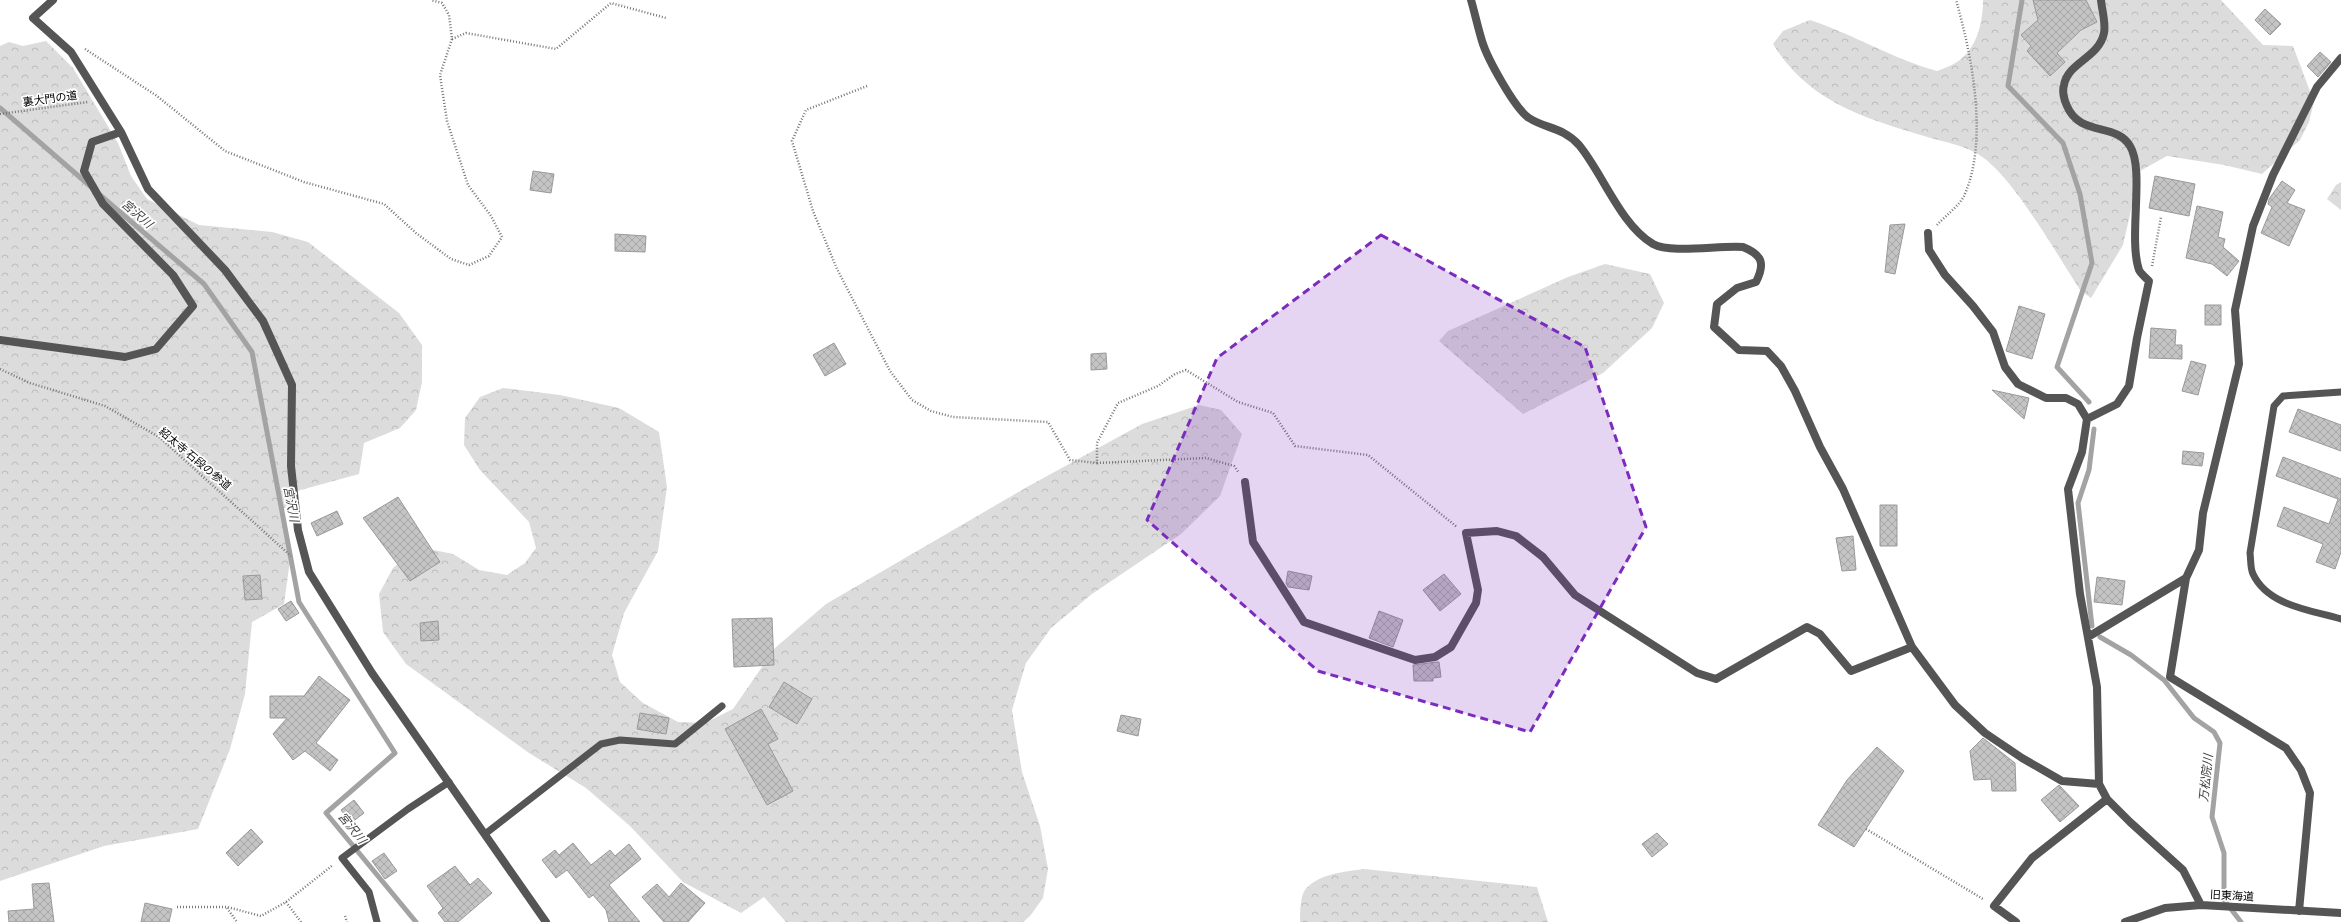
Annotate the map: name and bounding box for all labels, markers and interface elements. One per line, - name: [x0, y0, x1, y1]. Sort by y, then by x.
- street label: 裏大門の道: [22, 89, 78, 108]
- water label: 宮沢川: [119, 197, 157, 232]
- street label: 紹太寺 石段の参道: [157, 425, 234, 492]
- water label: 宮沢川: [282, 485, 302, 525]
- water label: 万松院川: [2197, 751, 2215, 803]
- water label: 宮沢川: [336, 810, 370, 847]
- street label: 旧東海道: [2210, 888, 2254, 903]

